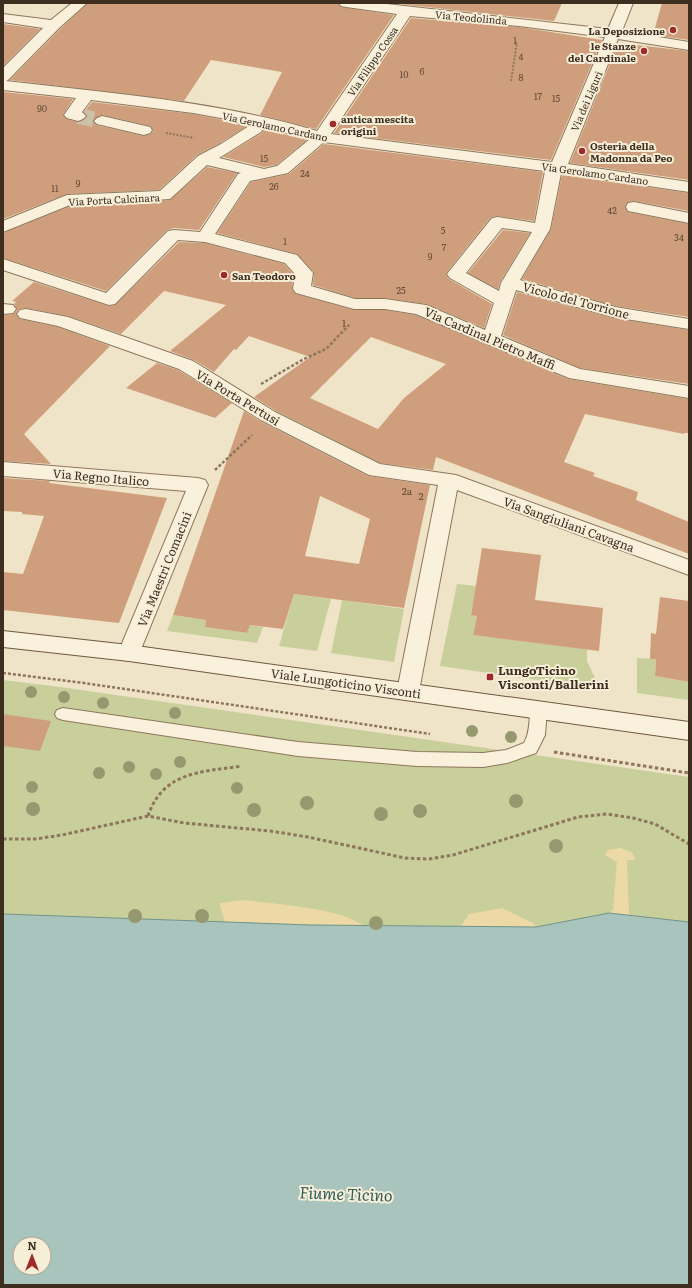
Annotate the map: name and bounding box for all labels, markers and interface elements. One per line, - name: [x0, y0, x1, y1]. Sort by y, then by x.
- street label: Via Teodolinda: [434, 6, 508, 28]
- street label: Via Filippo Cossa: [343, 23, 401, 99]
- place label: La Deposizione: [588, 23, 665, 38]
- marker: La Deposizione: [668, 25, 678, 35]
- house number: 1: [513, 33, 517, 47]
- place label: le Stanze del Cardinale: [568, 38, 636, 65]
- marker: le Stanze del Cardinale: [639, 46, 649, 56]
- house number: 4: [519, 49, 524, 63]
- house number: 6: [420, 64, 425, 78]
- house number: 10: [400, 67, 408, 81]
- street label: Via dei Liguri: [567, 68, 606, 133]
- house number: 8: [519, 70, 524, 84]
- house number: 17: [534, 89, 542, 103]
- house number: 15: [552, 91, 561, 105]
- house number: 90: [37, 101, 47, 115]
- street label: Via Gerolamo Cardano: [221, 107, 329, 145]
- place label: antica mescita origini: [341, 111, 414, 138]
- marker: antica mescita origini: [328, 119, 338, 129]
- place label: Osteria della Madonna da Peo: [590, 138, 672, 165]
- marker: Osteria della Madonna da Peo: [577, 146, 587, 156]
- house number: 15: [260, 151, 269, 165]
- street label: Via Gerolamo Cardano: [541, 158, 649, 188]
- house number: 24: [300, 166, 310, 180]
- house number: 9: [76, 176, 81, 190]
- house number: 26: [269, 179, 279, 193]
- house number: 11: [51, 181, 59, 195]
- street label: Via Porta Calcinara: [68, 189, 161, 209]
- house number: 42: [607, 203, 617, 217]
- house number: 5: [441, 223, 446, 237]
- house number: 34: [674, 230, 684, 244]
- house number: 1: [283, 234, 287, 248]
- house number: 7: [442, 240, 447, 254]
- house number: 9: [428, 249, 433, 263]
- place label: San Teodoro: [232, 268, 296, 283]
- marker: San Teodoro: [219, 270, 229, 280]
- street label: Vicolo del Torrione: [521, 277, 631, 323]
- house number: 25: [396, 283, 406, 297]
- street label: Via Cardinal Pietro Maffi: [422, 302, 558, 374]
- house number: 1: [342, 315, 346, 330]
- street label: Via Porta Pertusi: [192, 365, 284, 429]
- street label: Via Regno Italico: [52, 464, 150, 490]
- house number: 2a: [402, 483, 413, 498]
- house number: 2: [418, 488, 424, 503]
- street label: Via Sangiuliani Cavagna: [501, 492, 638, 556]
- street label: Via Maestri Comacini: [133, 509, 195, 629]
- place label: LungoTicino Visconti/Ballerini: [498, 661, 610, 693]
- street label: Viale Lungoticino Visconti: [270, 664, 422, 702]
- marker: LungoTicino Visconti/Ballerini: [485, 672, 495, 682]
- water label: Fiume Ticino: [299, 1179, 393, 1207]
- north arrow: [12, 1236, 52, 1276]
- text: N: [27, 1237, 37, 1253]

